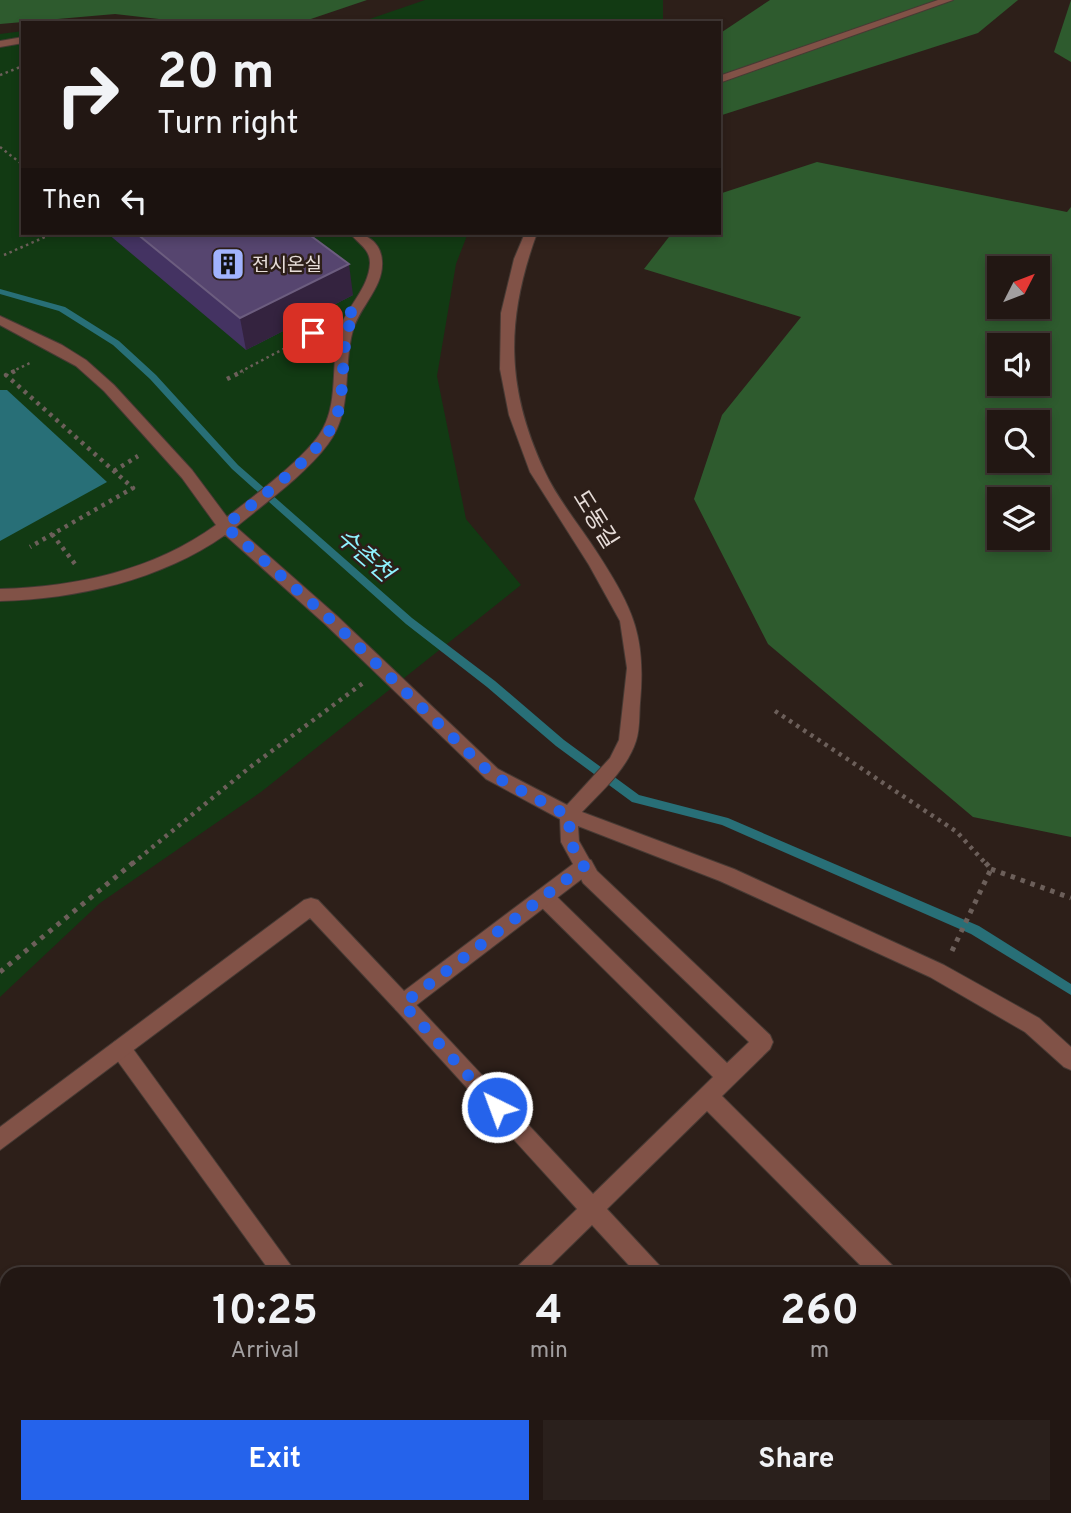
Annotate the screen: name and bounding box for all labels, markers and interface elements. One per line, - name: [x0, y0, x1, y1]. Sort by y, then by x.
- text: 20 m: [157, 44, 274, 106]
- icon: right: [42, 49, 133, 140]
- text: Turn right: [157, 105, 299, 145]
- icon: left: [115, 182, 153, 220]
- text: Then: [42, 185, 101, 218]
- building icon: 전시온실: [209, 245, 247, 283]
- place label: 전시온실: [252, 254, 322, 278]
- north arrow: [987, 256, 1050, 318]
- map controls: [987, 256, 1050, 550]
- pin: [283, 303, 343, 363]
- icon: arrive: [294, 314, 332, 352]
- button: sound: [987, 333, 1050, 396]
- button: search: [987, 410, 1050, 473]
- street label: 도동길: [565, 486, 623, 555]
- button: layers: [987, 487, 1050, 550]
- water label: 수촌천: [329, 523, 401, 591]
- position arrow: [460, 1070, 534, 1144]
- text: 10:25: [212, 1286, 318, 1339]
- text: 4: [535, 1286, 562, 1339]
- text: 260: [780, 1286, 859, 1339]
- text: Arrival: [231, 1337, 299, 1366]
- text: min: [530, 1337, 568, 1366]
- text: m: [810, 1337, 829, 1366]
- button: Exit: [21, 1420, 529, 1500]
- button: Share: [543, 1420, 1050, 1500]

